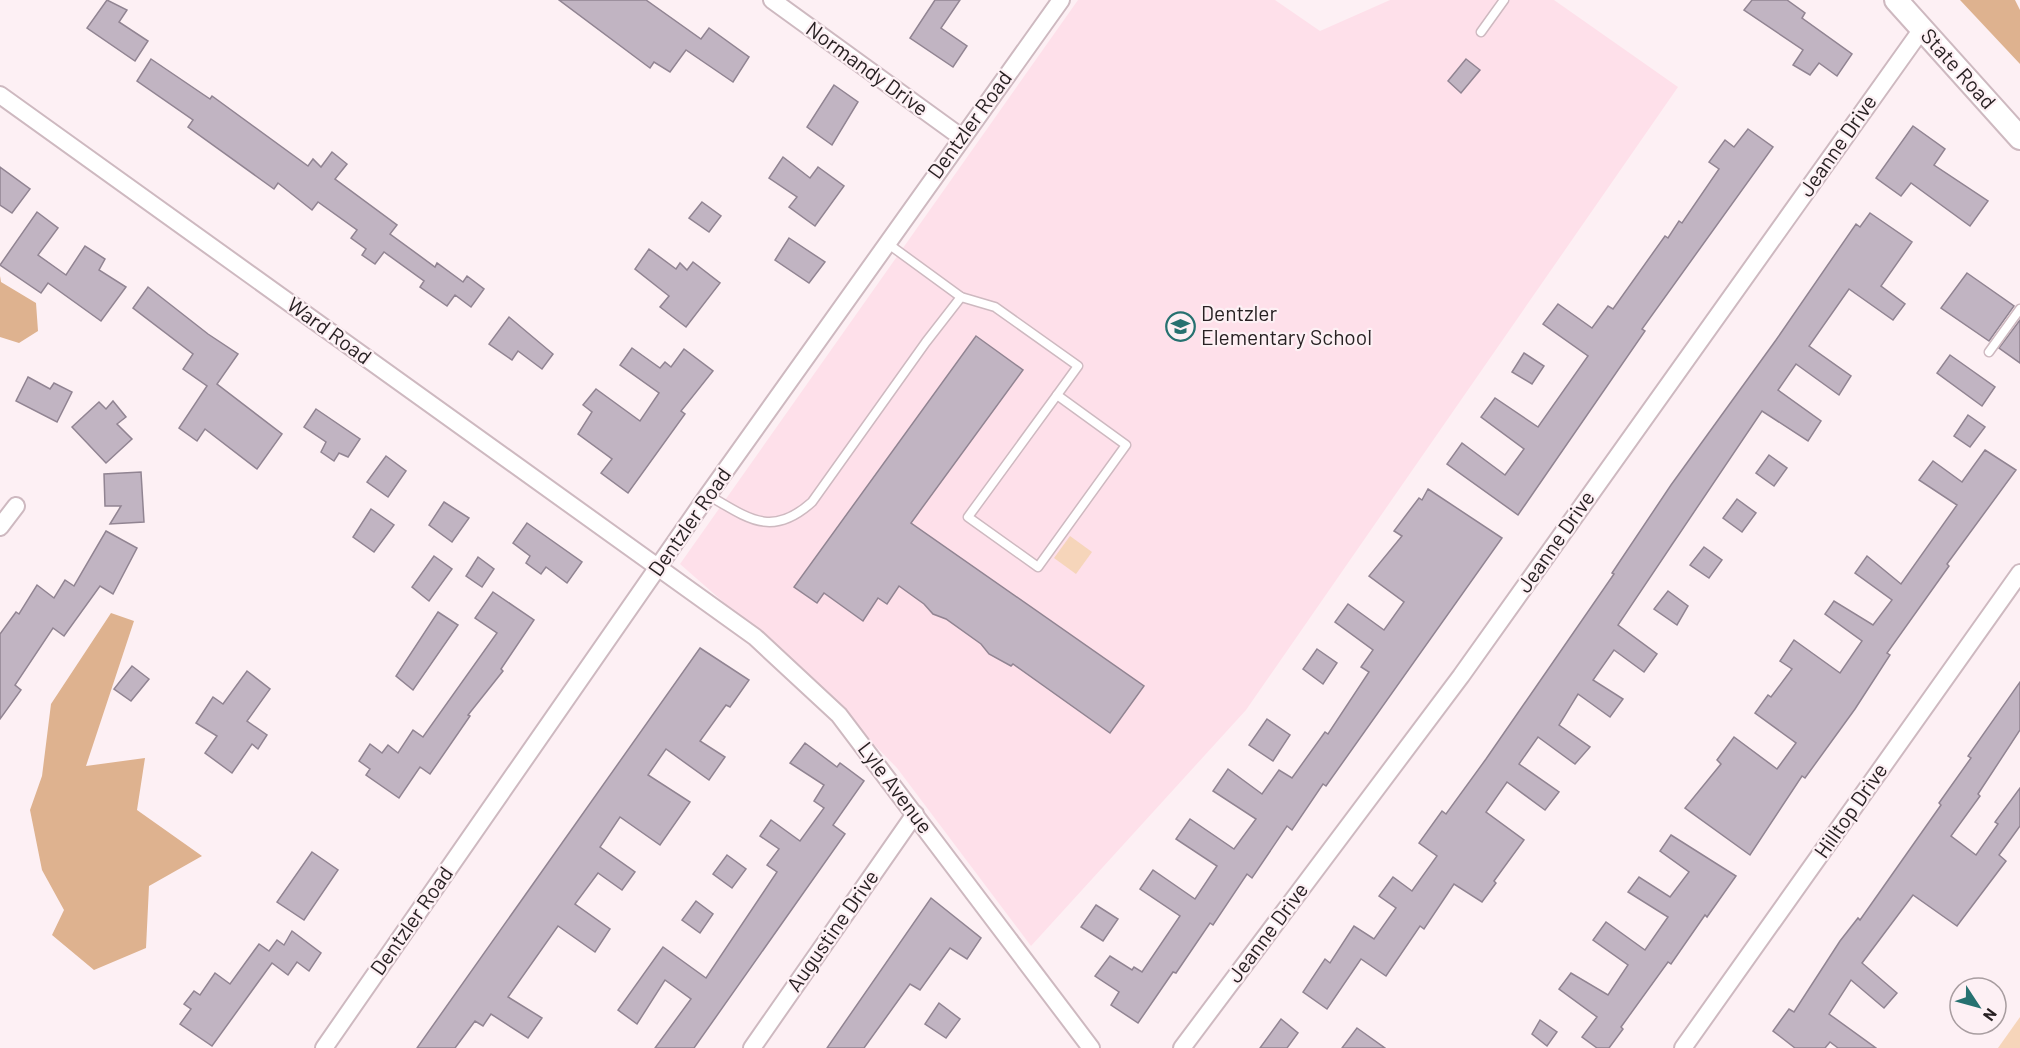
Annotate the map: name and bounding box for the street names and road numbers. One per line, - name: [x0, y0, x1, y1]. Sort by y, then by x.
- street label: Normandy Drive: [802, 15, 934, 120]
- street label: State Road: [1916, 23, 2002, 113]
- street label: Dentzler Road: [921, 65, 1016, 183]
- street label: Jeanne Drive: [1793, 89, 1881, 201]
- street label: Ward Road: [283, 291, 377, 369]
- street label: Dentzler Road: [642, 462, 735, 580]
- street label: Jeanne Drive: [1511, 485, 1599, 597]
- street label: Lyle Avenue: [854, 736, 939, 838]
- street label: Hilltop Drive: [1808, 758, 1892, 862]
- street label: Dentzler Road: [364, 861, 457, 979]
- street label: Augustine Drive: [781, 864, 883, 996]
- street label: Jeanne Drive: [1221, 877, 1312, 987]

